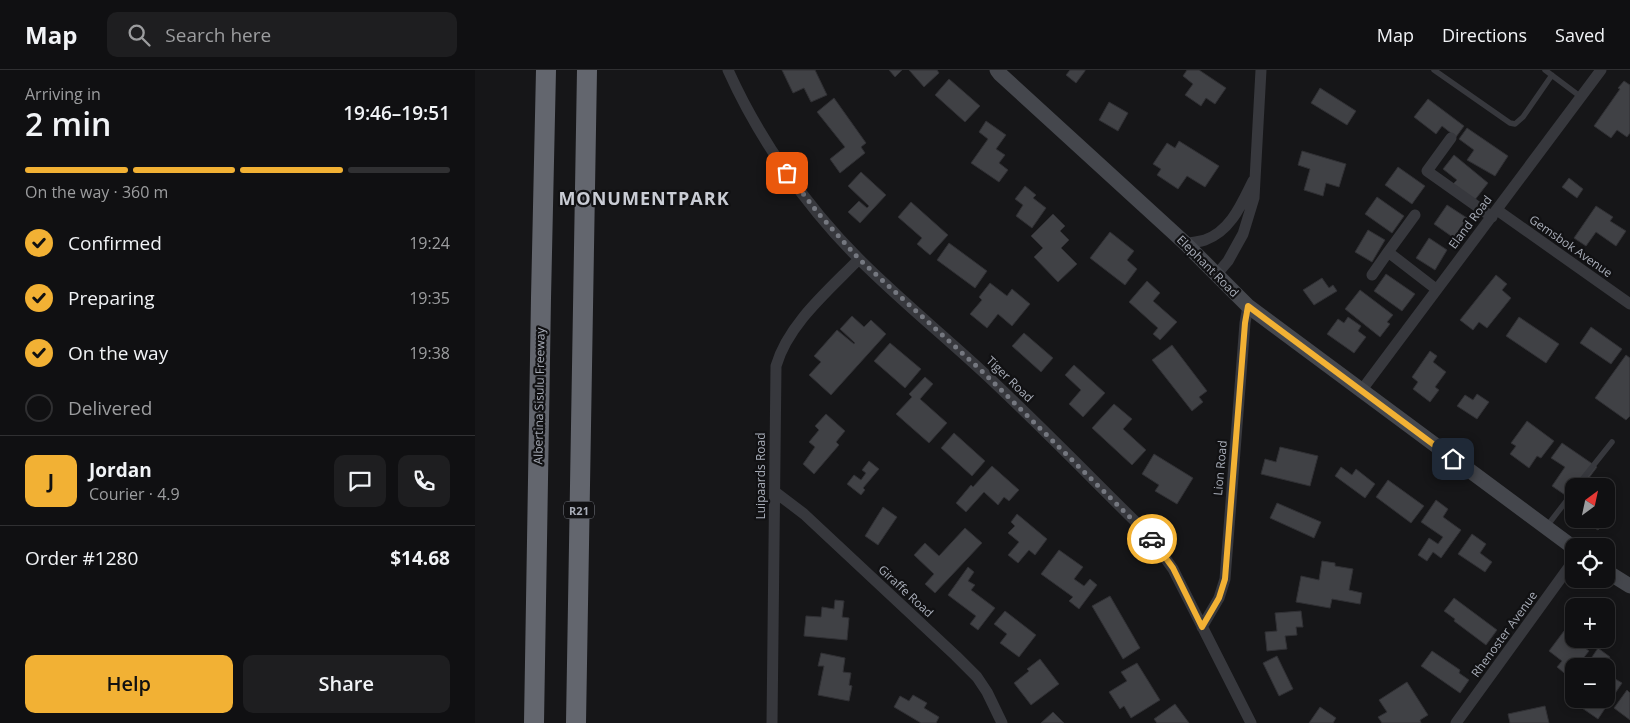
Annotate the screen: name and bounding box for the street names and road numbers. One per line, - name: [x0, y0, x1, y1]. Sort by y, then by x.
- street label: Eland Road: [1444, 192, 1496, 252]
- street label: Gemsbok Avenue: [1526, 211, 1616, 281]
- street label: Elephant Road: [1173, 231, 1243, 301]
- street label: Albertina Sisulu Freeway: [529, 326, 549, 465]
- street label: Tiger Road: [983, 352, 1037, 406]
- street label: Luipaards Road: [752, 432, 769, 520]
- street label: Lion Road: [1209, 440, 1231, 496]
- road number: R21: [564, 502, 594, 518]
- street label: Giraffe Road: [875, 561, 937, 621]
- street label: Rhenoster Avenue: [1467, 587, 1541, 681]

